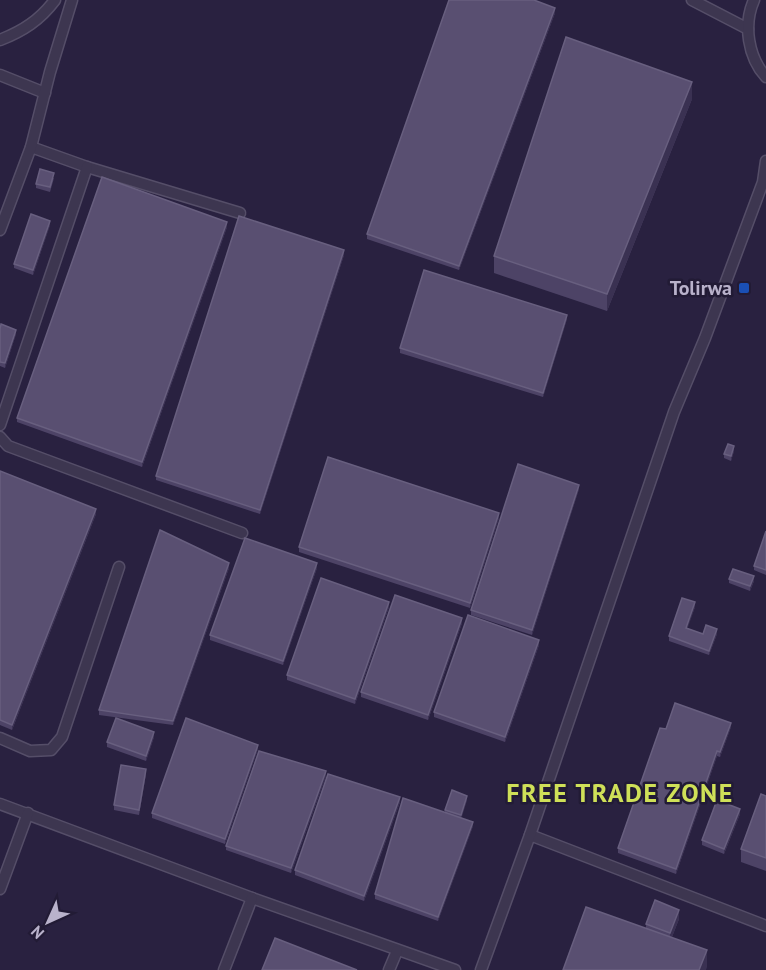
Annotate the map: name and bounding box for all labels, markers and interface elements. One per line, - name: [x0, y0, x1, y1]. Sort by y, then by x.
- place label: Tolirwa: [670, 275, 732, 301]
- marker: Tolirwa: [737, 281, 751, 295]
- district label: FREE TRADE ZONE: [506, 776, 734, 809]
- north arrow: [18, 892, 78, 952]
- text: N: [27, 922, 48, 943]

